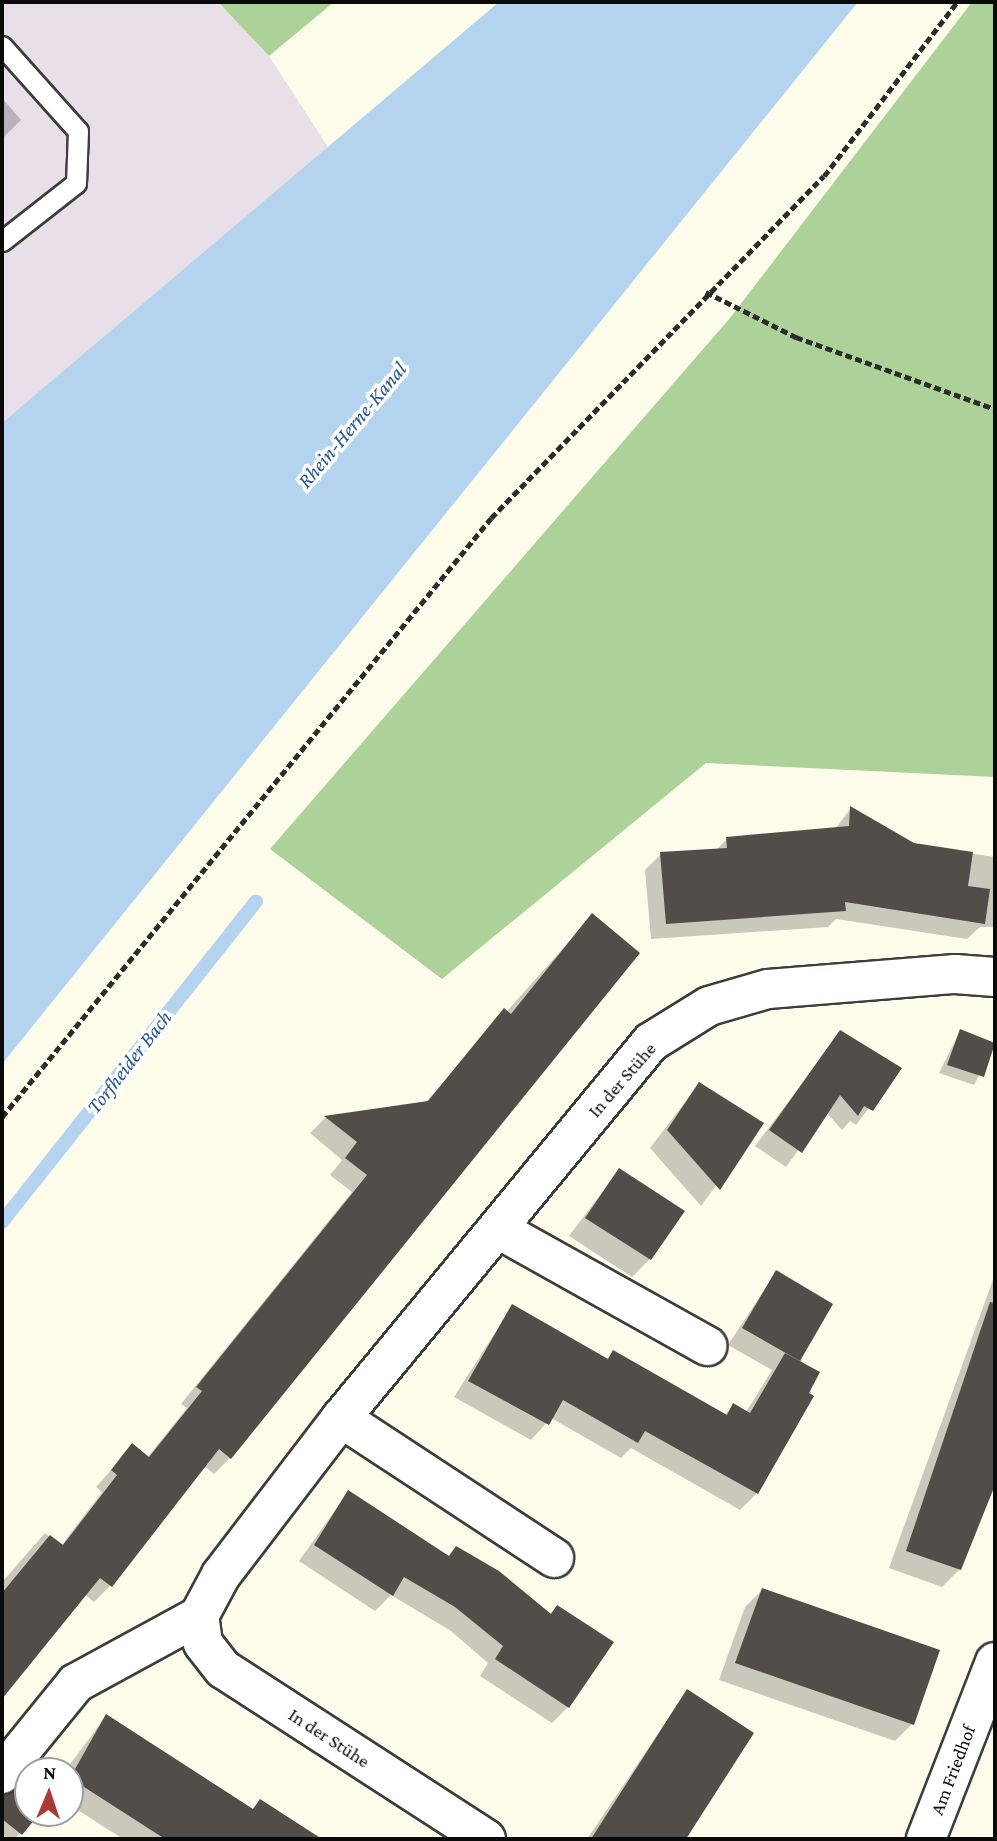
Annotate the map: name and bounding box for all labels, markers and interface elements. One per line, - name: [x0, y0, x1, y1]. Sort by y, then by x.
- water label: Rhein-Herne-Kanal: [292, 357, 412, 493]
- water label: Torfheider Bach: [81, 1005, 177, 1119]
- street label: In der Stühe: [583, 1038, 661, 1122]
- street label: In der Stühe: [284, 1703, 374, 1773]
- street label: Am Friedhof: [925, 1722, 981, 1818]
- north arrow: [14, 1757, 84, 1827]
- text: N: [43, 1762, 57, 1783]

